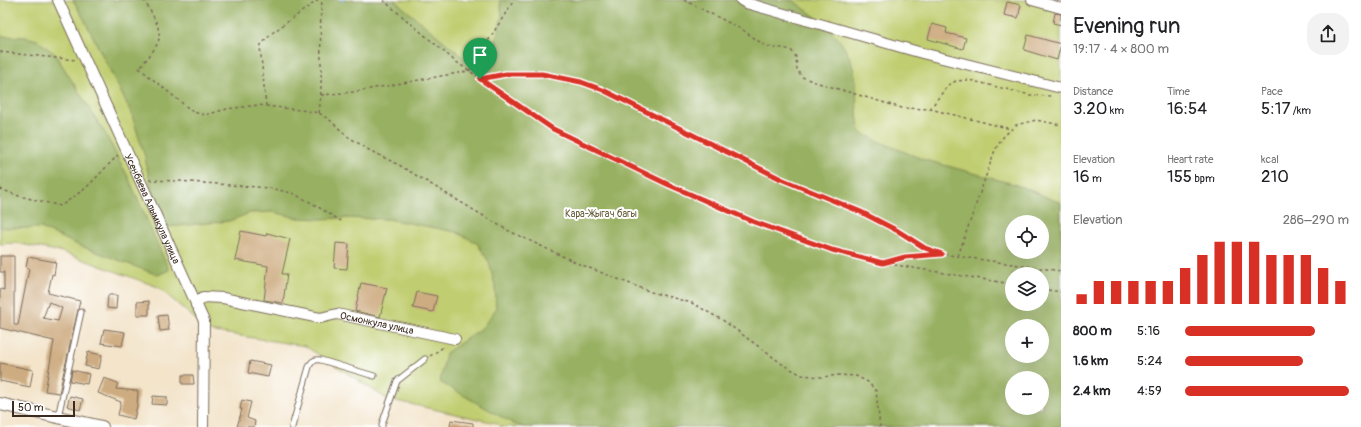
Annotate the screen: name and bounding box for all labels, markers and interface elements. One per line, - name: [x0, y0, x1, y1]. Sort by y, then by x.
- text: Evening run: [1073, 12, 1181, 40]
- button: share: [1307, 13, 1349, 55]
- pin: [463, 38, 497, 79]
- text: 19:17 · 4 × 800 m: [1073, 41, 1169, 57]
- icon: arrive: [469, 44, 491, 66]
- text: Distance: [1073, 85, 1113, 98]
- text: Time: [1167, 85, 1190, 98]
- text: Pace: [1261, 85, 1283, 98]
- text: 3.20: [1073, 98, 1107, 119]
- text: 16:54: [1167, 98, 1207, 119]
- text: 5:17: [1261, 98, 1290, 119]
- text: km: [1107, 104, 1124, 117]
- text: /km: [1290, 104, 1311, 117]
- street label: Усенбаева Алымкула улица: [122, 152, 182, 266]
- text: Elevation: [1073, 153, 1115, 166]
- text: Heart rate: [1167, 153, 1213, 166]
- text: kcal: [1261, 153, 1279, 166]
- text: 16: [1073, 166, 1090, 187]
- text: 155: [1167, 166, 1192, 187]
- text: 210: [1261, 166, 1289, 187]
- text: m: [1090, 172, 1102, 185]
- text: bpm: [1192, 172, 1215, 185]
- park label: Кара-Жыгач багы: [565, 208, 637, 220]
- text: Elevation: [1073, 212, 1123, 228]
- text: 286–290 m: [1283, 212, 1349, 228]
- map controls: [1005, 215, 1049, 415]
- button: locate: [1005, 215, 1049, 259]
- button: layers: [1005, 267, 1049, 311]
- street label: Осмонкула улица: [339, 310, 415, 337]
- button: +: [1005, 319, 1049, 363]
- text: 800 m: [1073, 323, 1112, 339]
- text: 5:16: [1137, 323, 1160, 339]
- text: 1.6 km: [1073, 353, 1108, 369]
- text: 5:24: [1137, 353, 1162, 369]
- button: −: [1005, 371, 1049, 415]
- text: 2.4 km: [1073, 383, 1110, 399]
- text: 4:59: [1137, 383, 1162, 399]
- scale bar: [12, 399, 75, 418]
- text: 50 m: [18, 401, 44, 414]

